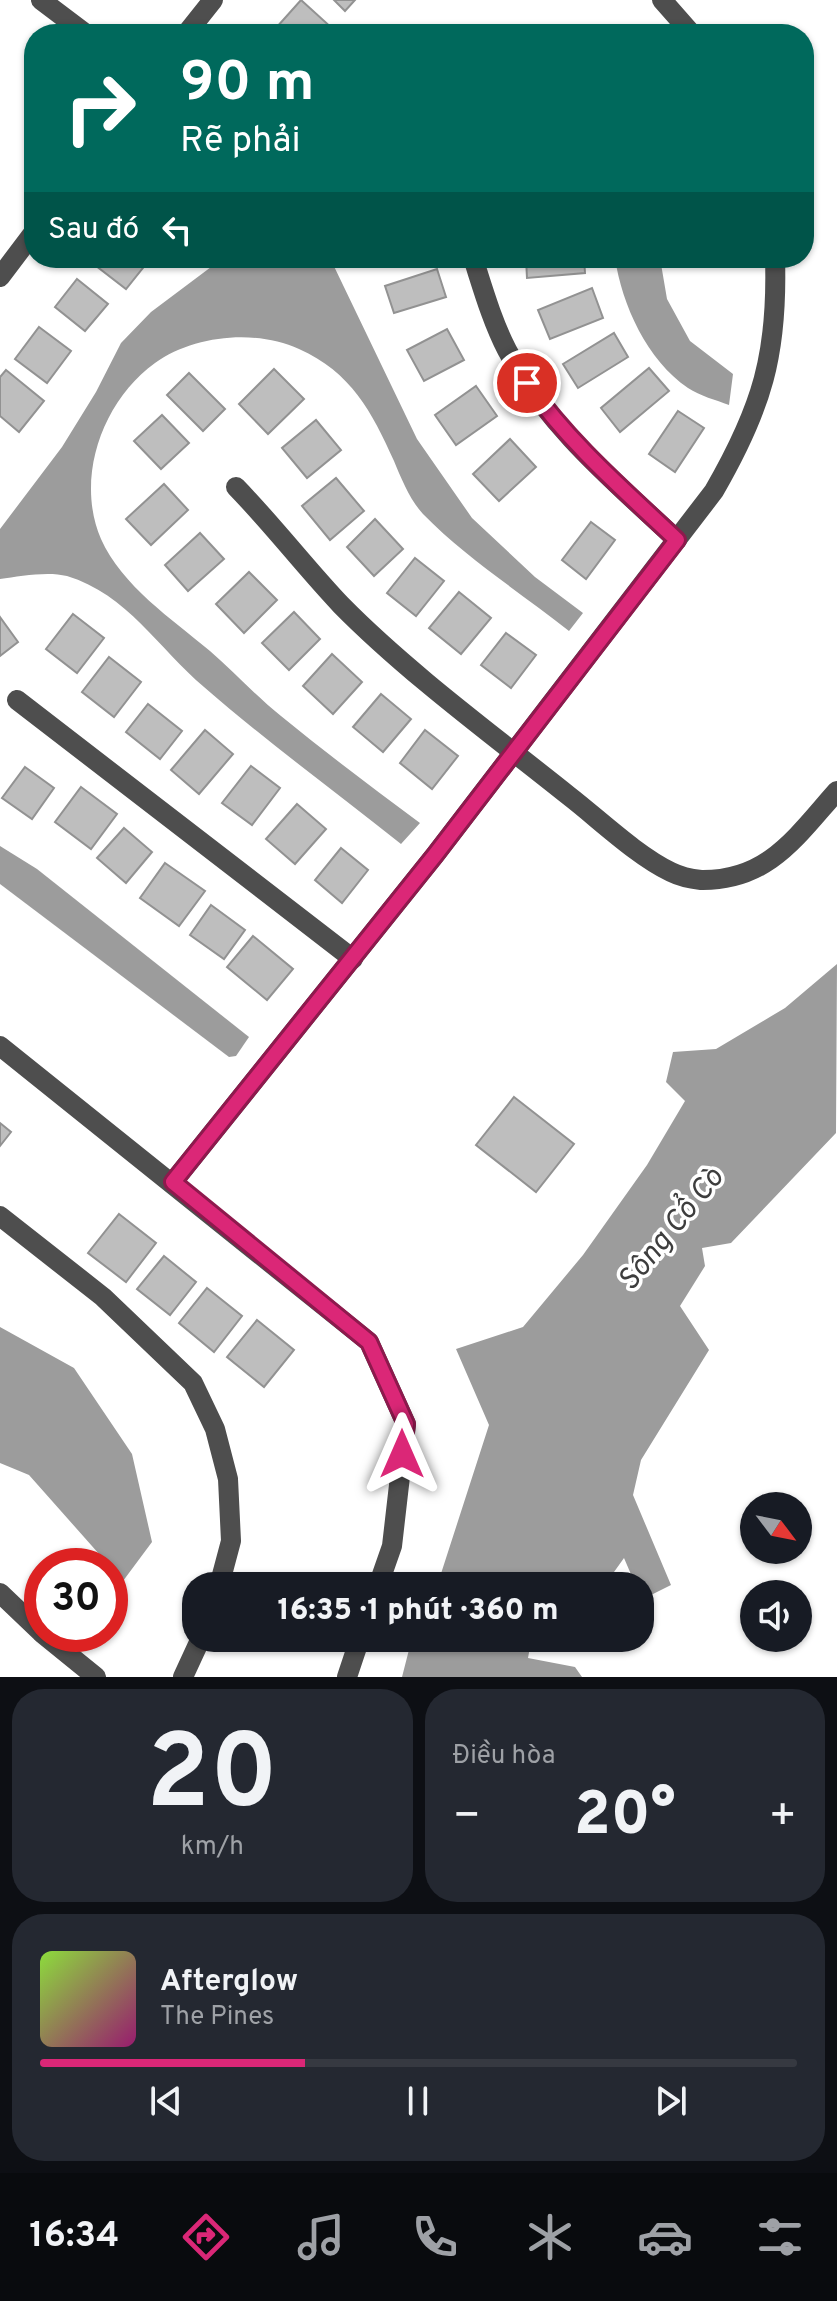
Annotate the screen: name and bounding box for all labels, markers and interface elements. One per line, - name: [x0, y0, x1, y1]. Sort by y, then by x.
- text: 90 m: [180, 50, 315, 120]
- icon: right: [48, 56, 152, 160]
- text: Rẽ phải: [180, 119, 301, 165]
- icon: left: [155, 208, 199, 252]
- text: Sau đó: [48, 212, 139, 249]
- pin: [493, 349, 561, 417]
- icon: arrive: [505, 361, 549, 405]
- water label: Sông Cổ Cò: [608, 1158, 733, 1299]
- position arrow: [360, 1412, 444, 1496]
- north arrow: [740, 1492, 812, 1564]
- map controls: [740, 1492, 812, 1652]
- speed limit sign: 30: [24, 1548, 128, 1652]
- button: sound: [740, 1580, 812, 1652]
- text: 16:35 · 1 phút · 360 m: [277, 1593, 559, 1630]
- text: 20: [146, 1713, 278, 1845]
- text: Điều hòa: [453, 1740, 555, 1773]
- text: 20°: [574, 1780, 676, 1856]
- text: −: [453, 1790, 481, 1846]
- text: +: [769, 1790, 797, 1846]
- text: km/h: [181, 1831, 244, 1864]
- text: Afterglow: [160, 1964, 298, 2001]
- text: The Pines: [160, 2001, 274, 2034]
- icon: previous: [144, 2079, 188, 2123]
- icon: pause: [396, 2079, 440, 2123]
- icon: next: [649, 2079, 693, 2123]
- icon: directions: [178, 2209, 234, 2265]
- icon: music: [293, 2209, 349, 2265]
- icon: phone: [407, 2209, 463, 2265]
- icon: climate: [522, 2209, 578, 2265]
- icon: car: [637, 2209, 693, 2265]
- icon: filters: [752, 2209, 808, 2265]
- text: 16:34: [29, 2214, 119, 2260]

